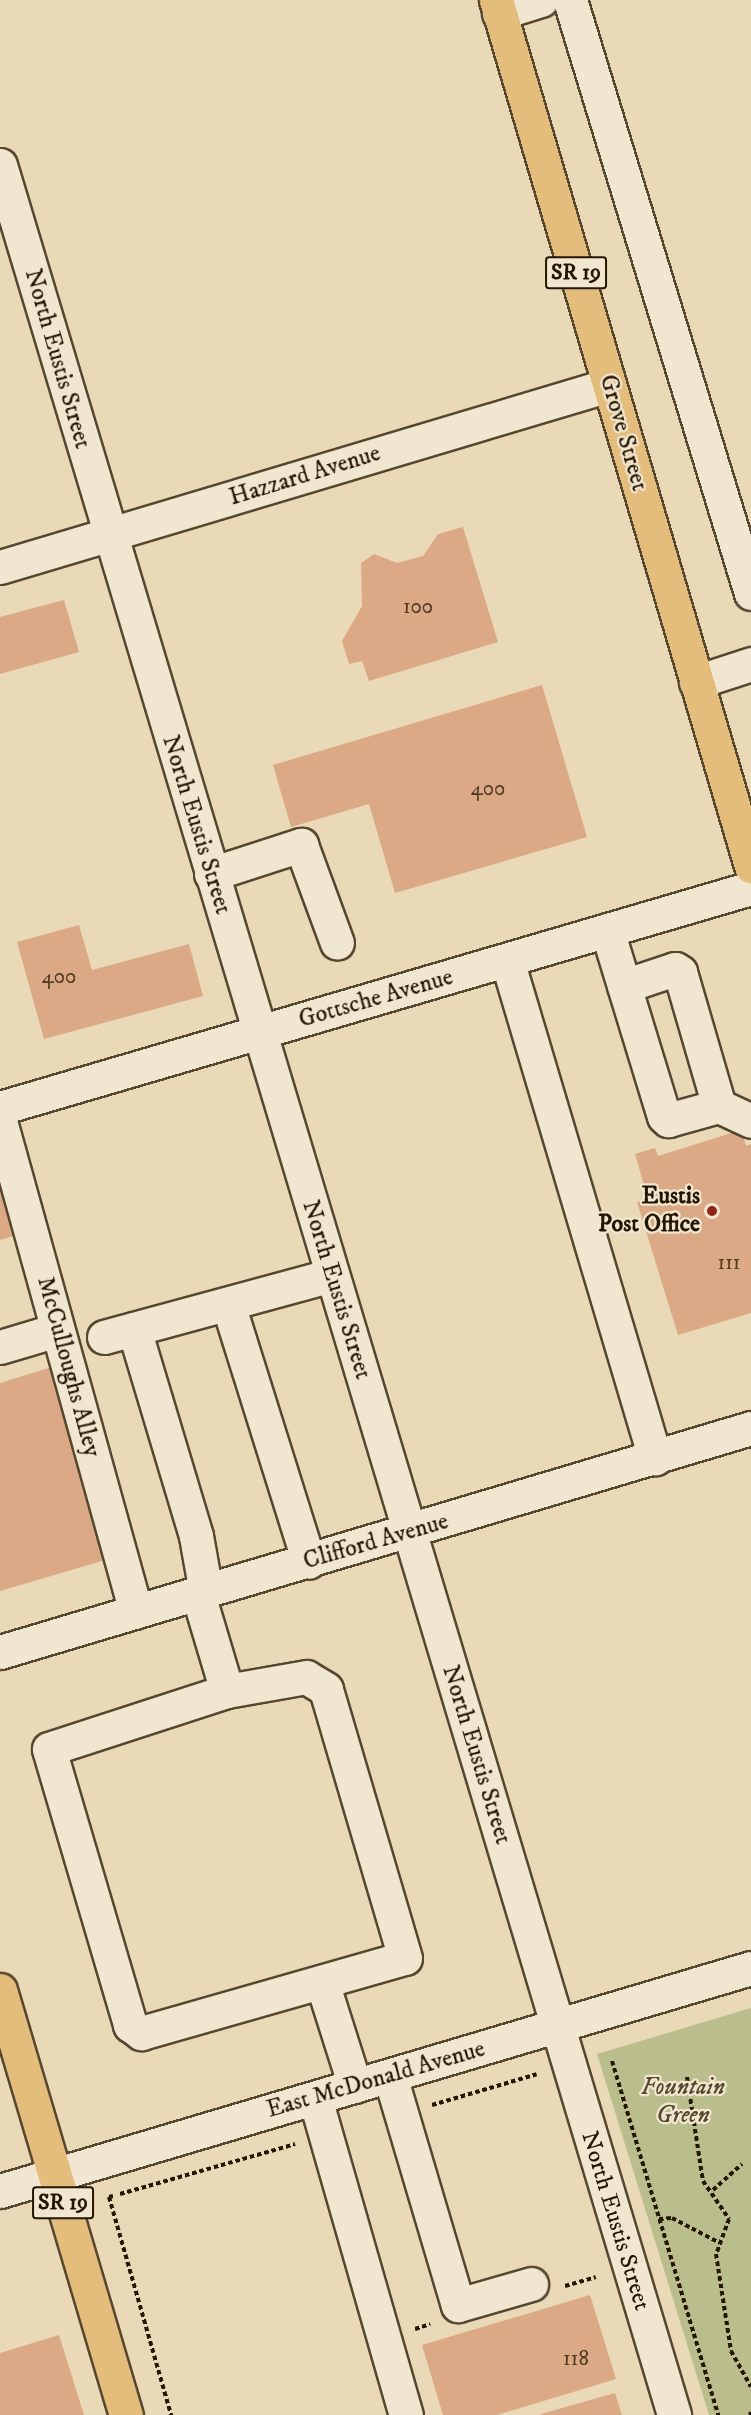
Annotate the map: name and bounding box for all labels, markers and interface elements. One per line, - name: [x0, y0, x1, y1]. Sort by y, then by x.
- road number: SR 19: [544, 254, 608, 292]
- street label: North Eustis Street: [18, 266, 96, 452]
- street label: Grove Street: [593, 371, 653, 495]
- street label: Hazzard Avenue: [226, 439, 384, 513]
- house number: 100: [403, 594, 433, 620]
- street label: North Eustis Street: [155, 732, 237, 918]
- house number: 400: [471, 776, 505, 802]
- street label: Gottsche Avenue: [296, 963, 456, 1035]
- house number: 400: [42, 964, 76, 990]
- place label: Eustis Post Office: [598, 1183, 700, 1239]
- street label: North Eustis Street: [295, 1197, 377, 1383]
- marker: Eustis Post Office: [705, 1204, 719, 1218]
- house number: 111: [717, 1250, 741, 1276]
- street label: McCulloughs Alley: [30, 1274, 106, 1460]
- street label: Clifford Avenue: [300, 1508, 452, 1576]
- street label: North Eustis Street: [435, 1662, 517, 1848]
- street label: East McDonald Avenue: [264, 2035, 488, 2125]
- park label: Fountain Green: [641, 2074, 725, 2130]
- street label: North Eustis Street: [574, 2128, 656, 2314]
- road number: SR 19: [32, 2184, 94, 2222]
- house number: 118: [563, 2346, 589, 2372]

